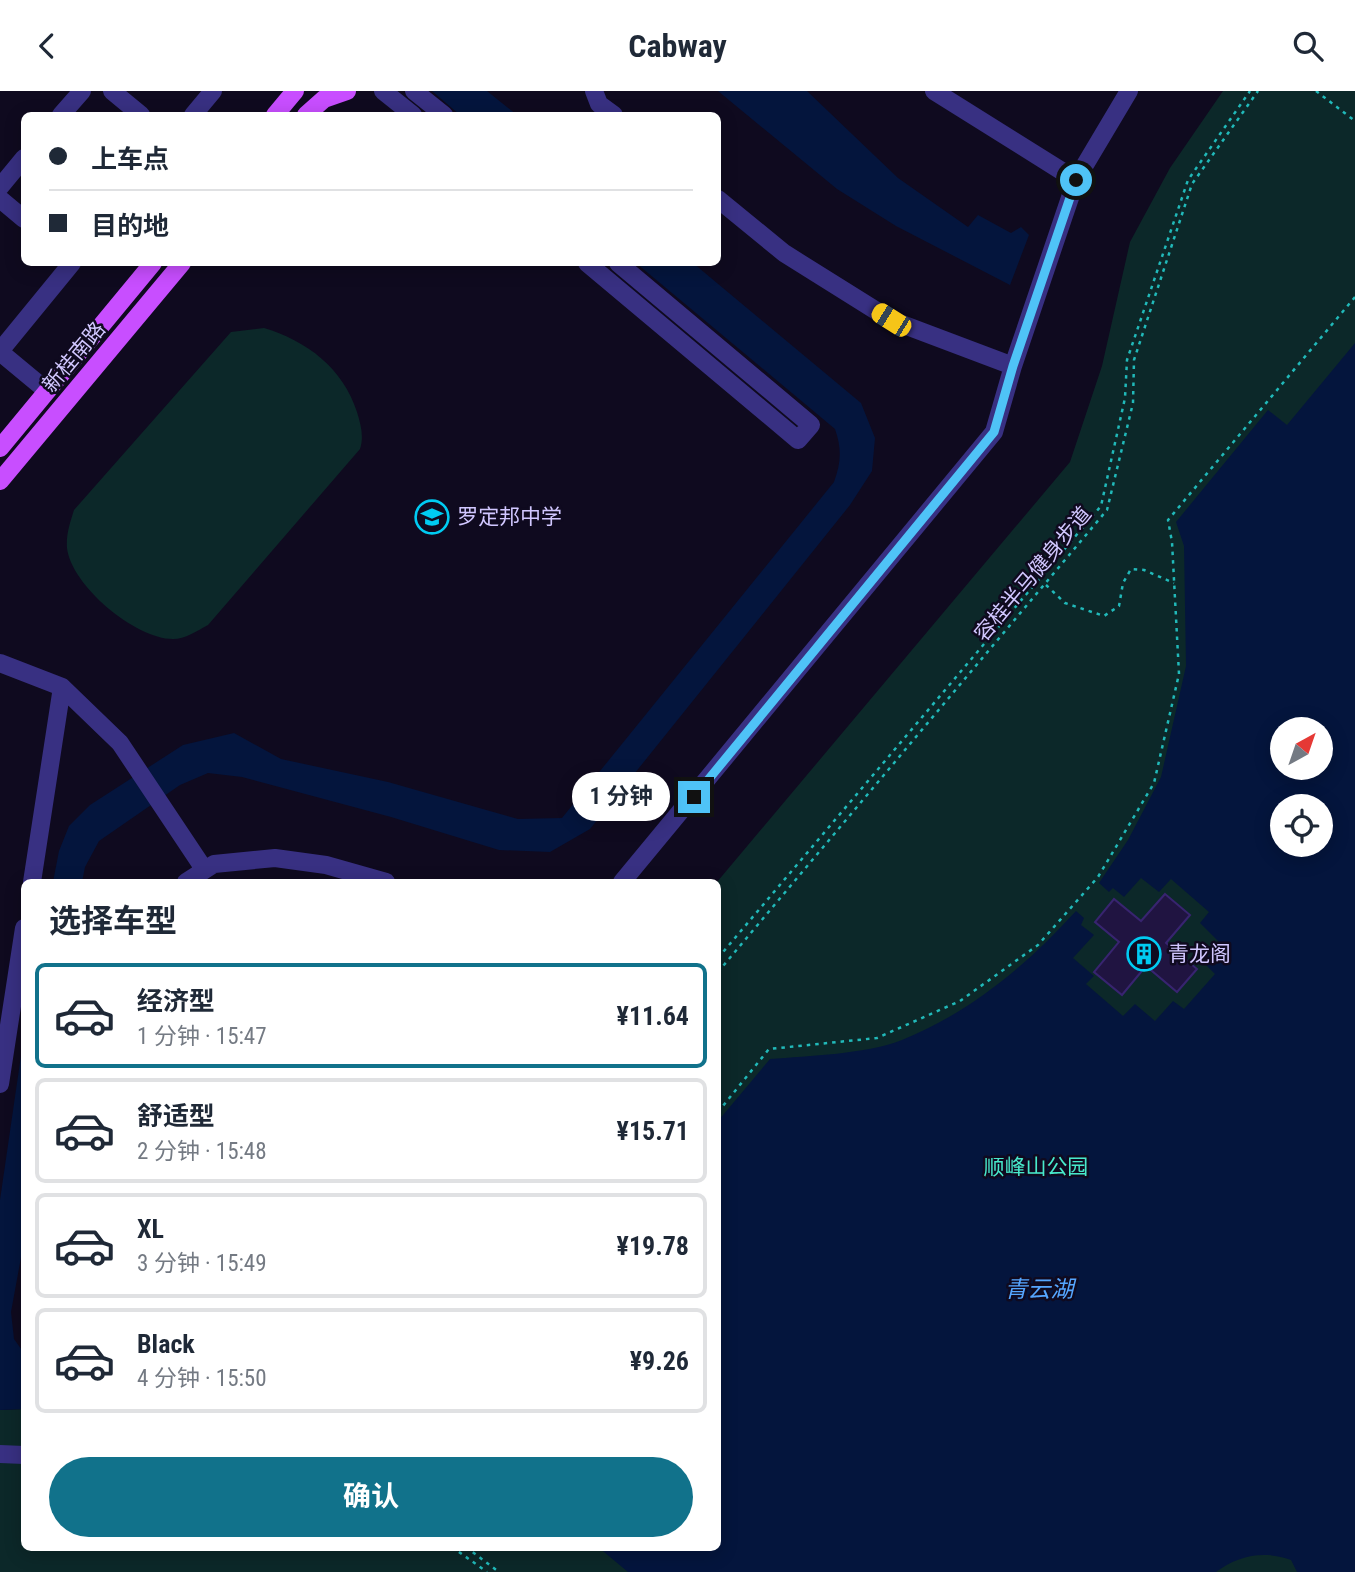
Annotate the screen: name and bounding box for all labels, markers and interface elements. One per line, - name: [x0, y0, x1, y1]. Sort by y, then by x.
- icon: back: [28, 27, 66, 65]
- text: Cabway: [628, 27, 727, 65]
- icon: search: [1289, 27, 1327, 65]
- text: 上车点: [91, 144, 169, 174]
- route start: [1060, 164, 1092, 196]
- text: 目的地: [91, 211, 169, 241]
- car: [868, 300, 915, 340]
- street label: 新桂南路: [38, 317, 110, 397]
- school or university icon: 罗定邦中学: [413, 498, 451, 536]
- street label: 容桂半马健身步道: [970, 502, 1096, 646]
- place label: 罗定邦中学: [457, 505, 562, 529]
- north arrow: [1270, 717, 1334, 781]
- map controls: [1270, 717, 1333, 857]
- callout: 1 分钟: [572, 773, 670, 821]
- route end: [678, 781, 710, 813]
- text: 1 分钟: [590, 783, 652, 810]
- button: locate: [1270, 794, 1333, 857]
- text: 选择车型: [49, 902, 177, 940]
- building icon: 青龙阁: [1125, 935, 1163, 973]
- place label: 青龙阁: [1168, 942, 1231, 966]
- icon: car: [53, 984, 116, 1047]
- text: 经济型: [137, 986, 215, 1016]
- text: ¥11.64: [617, 1001, 689, 1031]
- text: 1 分钟 · 15:47: [137, 1023, 267, 1050]
- icon: car: [53, 1099, 116, 1162]
- text: 舒适型: [137, 1101, 215, 1131]
- text: ¥15.71: [617, 1116, 689, 1146]
- text: 2 分钟 · 15:48: [137, 1138, 267, 1165]
- park label: 顺峰山公园: [984, 1155, 1089, 1179]
- icon: car: [53, 1214, 116, 1277]
- text: XL: [137, 1214, 164, 1244]
- text: ¥19.78: [617, 1231, 689, 1261]
- text: 3 分钟 · 15:49: [137, 1250, 267, 1277]
- water label: 青云湖: [1005, 1276, 1077, 1303]
- icon: car: [53, 1329, 116, 1392]
- text: Black: [137, 1329, 195, 1359]
- text: ¥9.26: [630, 1346, 689, 1376]
- text: 4 分钟 · 15:50: [137, 1365, 267, 1392]
- button: 确认: [49, 1457, 693, 1537]

